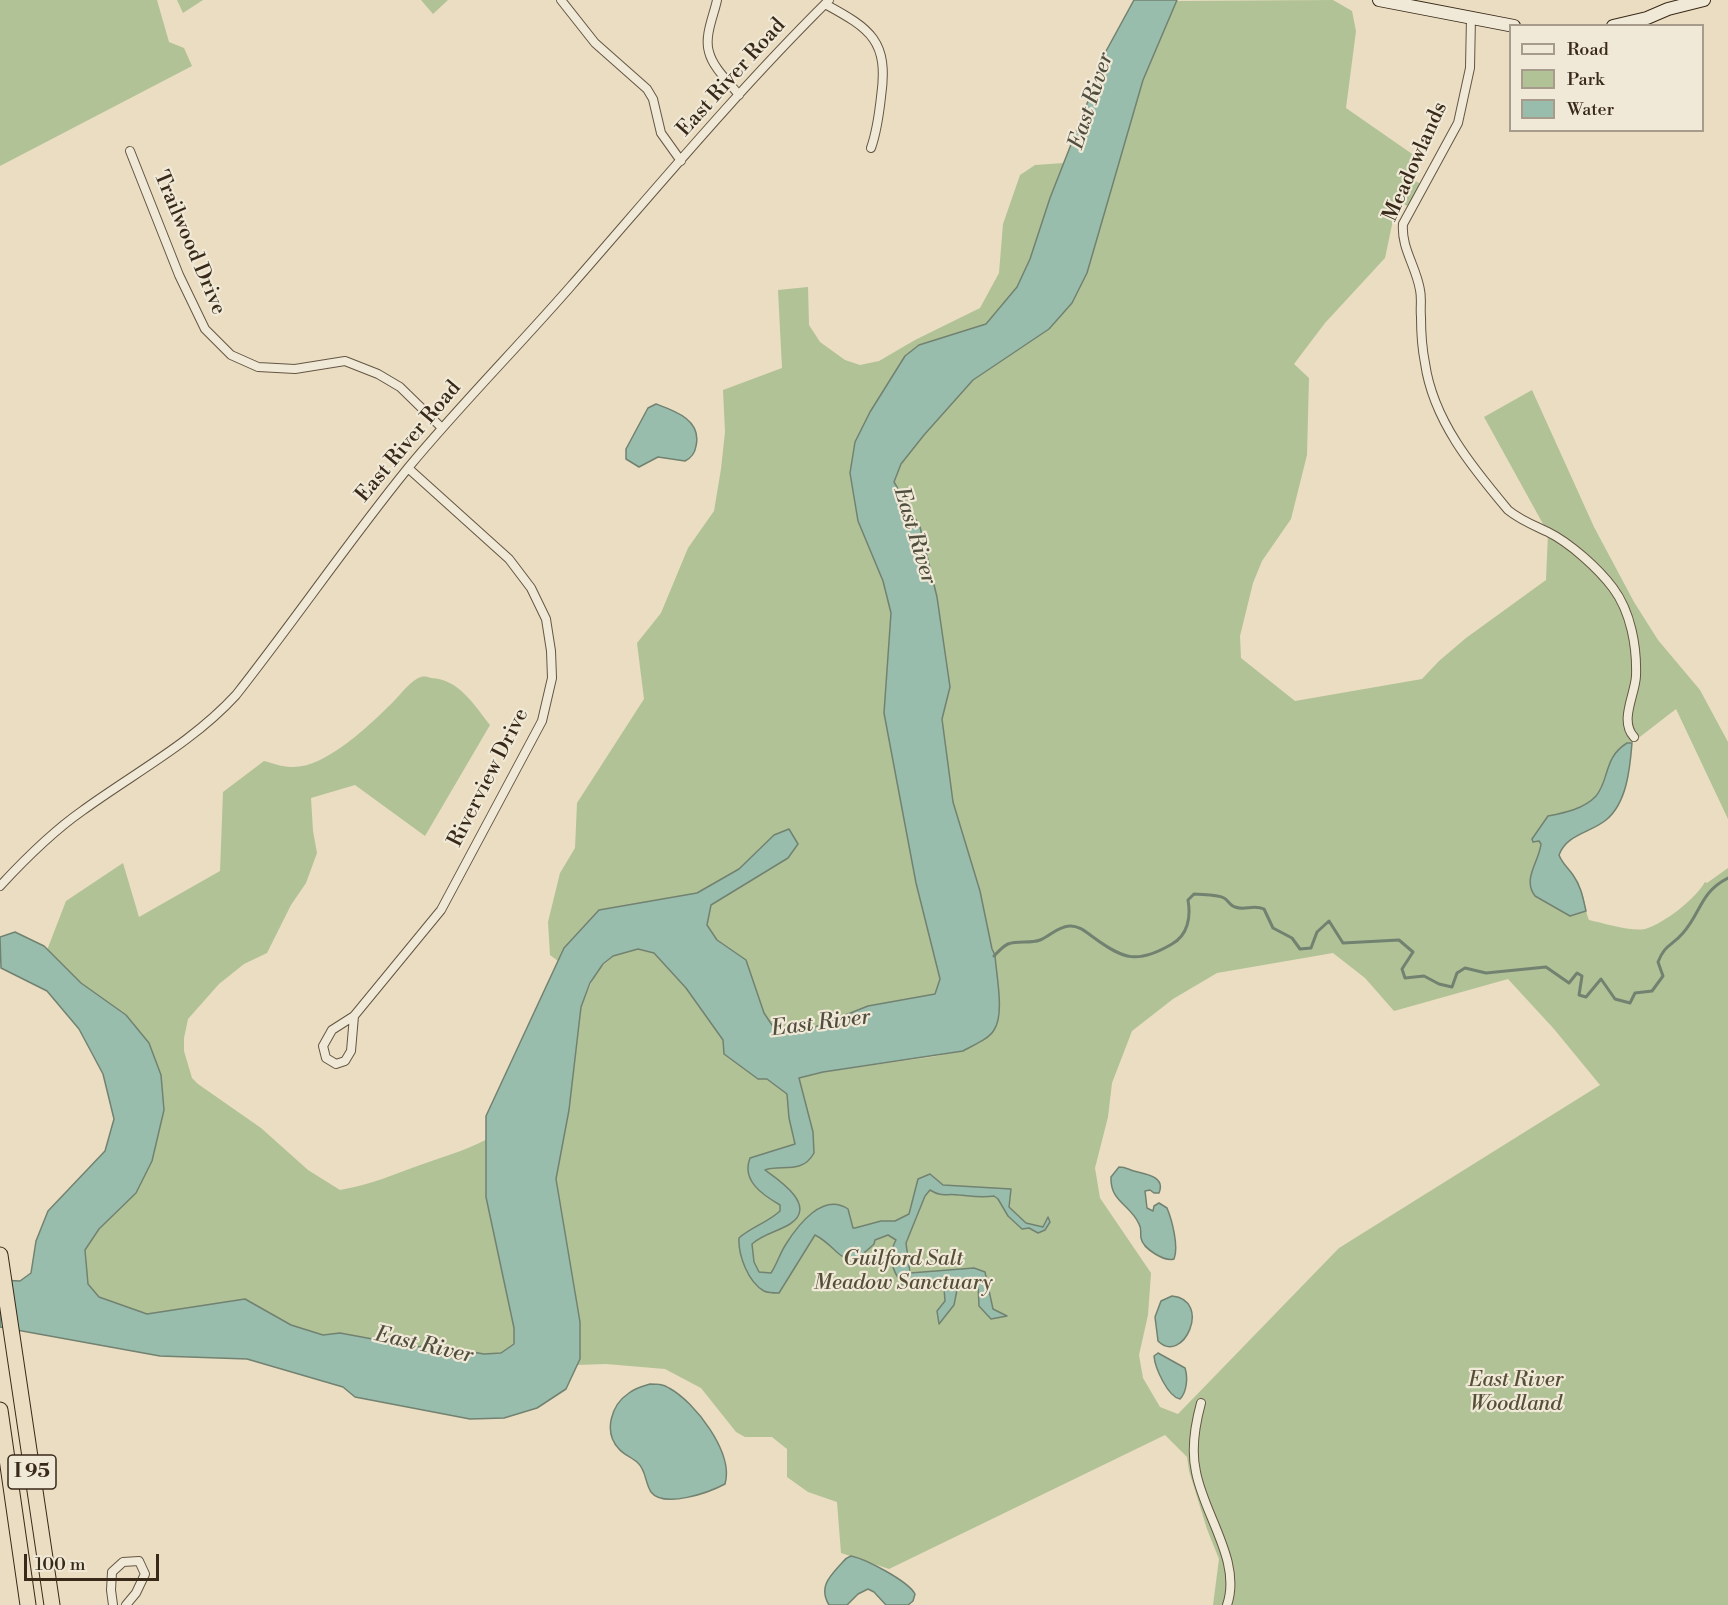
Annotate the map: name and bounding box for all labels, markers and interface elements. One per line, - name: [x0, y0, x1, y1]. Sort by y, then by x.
- street label: East River Road: [672, 14, 792, 142]
- legend: [1509, 24, 1704, 132]
- text: Road: [1567, 38, 1609, 61]
- water label: East River: [1064, 50, 1120, 152]
- text: Park: [1567, 68, 1604, 91]
- street label: Meadowlands: [1378, 98, 1454, 226]
- text: Water: [1567, 98, 1614, 121]
- street label: Trailwood Drive: [147, 167, 231, 319]
- street label: East River Road: [351, 376, 467, 508]
- water label: East River: [887, 485, 941, 587]
- street label: Riverview Drive: [443, 704, 535, 852]
- water label: East River: [770, 1005, 872, 1043]
- park label: Guilford Salt Meadow Sanctuary: [813, 1247, 993, 1297]
- water label: East River: [373, 1322, 475, 1370]
- park label: East River Woodland: [1468, 1368, 1564, 1418]
- road number: I 95: [8, 1455, 56, 1489]
- scale bar: [27, 1542, 162, 1580]
- text: 100 m: [35, 1553, 86, 1576]

